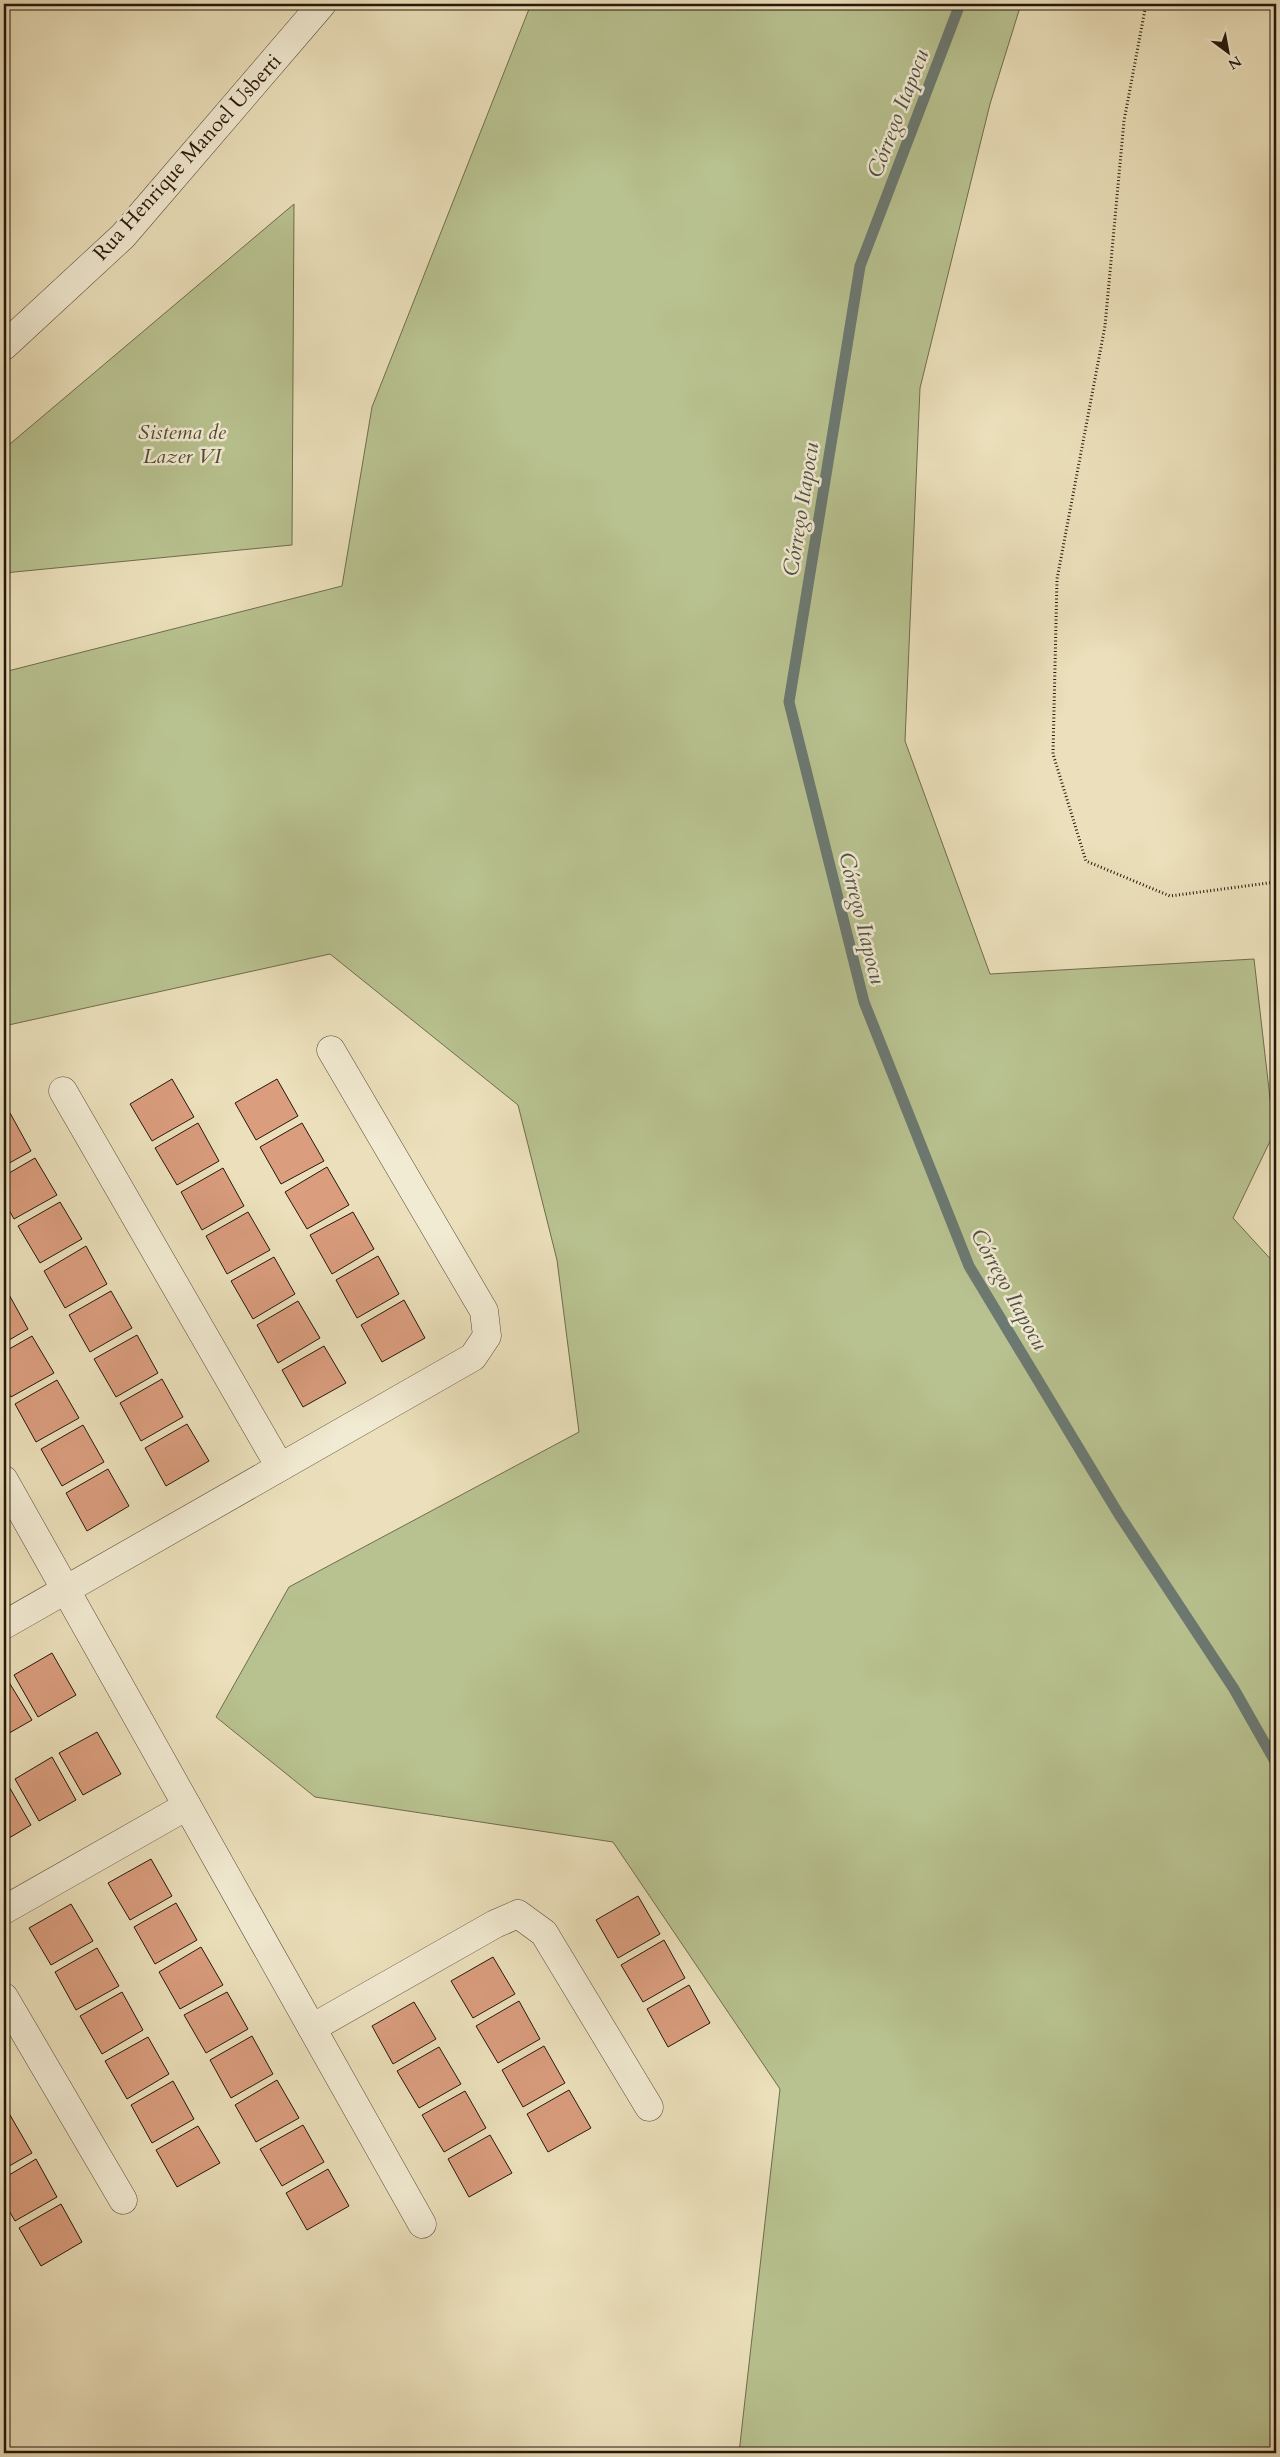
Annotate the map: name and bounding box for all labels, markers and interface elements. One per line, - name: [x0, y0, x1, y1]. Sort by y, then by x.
- north arrow: [1202, 28, 1252, 78]
- water label: Córrego Itapocu: [860, 45, 936, 182]
- street label: Rua Henrique Manoel Usberti: [87, 48, 288, 267]
- text: N: [1224, 51, 1245, 74]
- park label: Sistema de Lazer VI: [138, 418, 227, 471]
- water label: Córrego Itapocu: [776, 440, 826, 578]
- water label: Córrego Itapocu: [831, 849, 893, 987]
- water label: Córrego Itapocu: [963, 1223, 1055, 1356]

